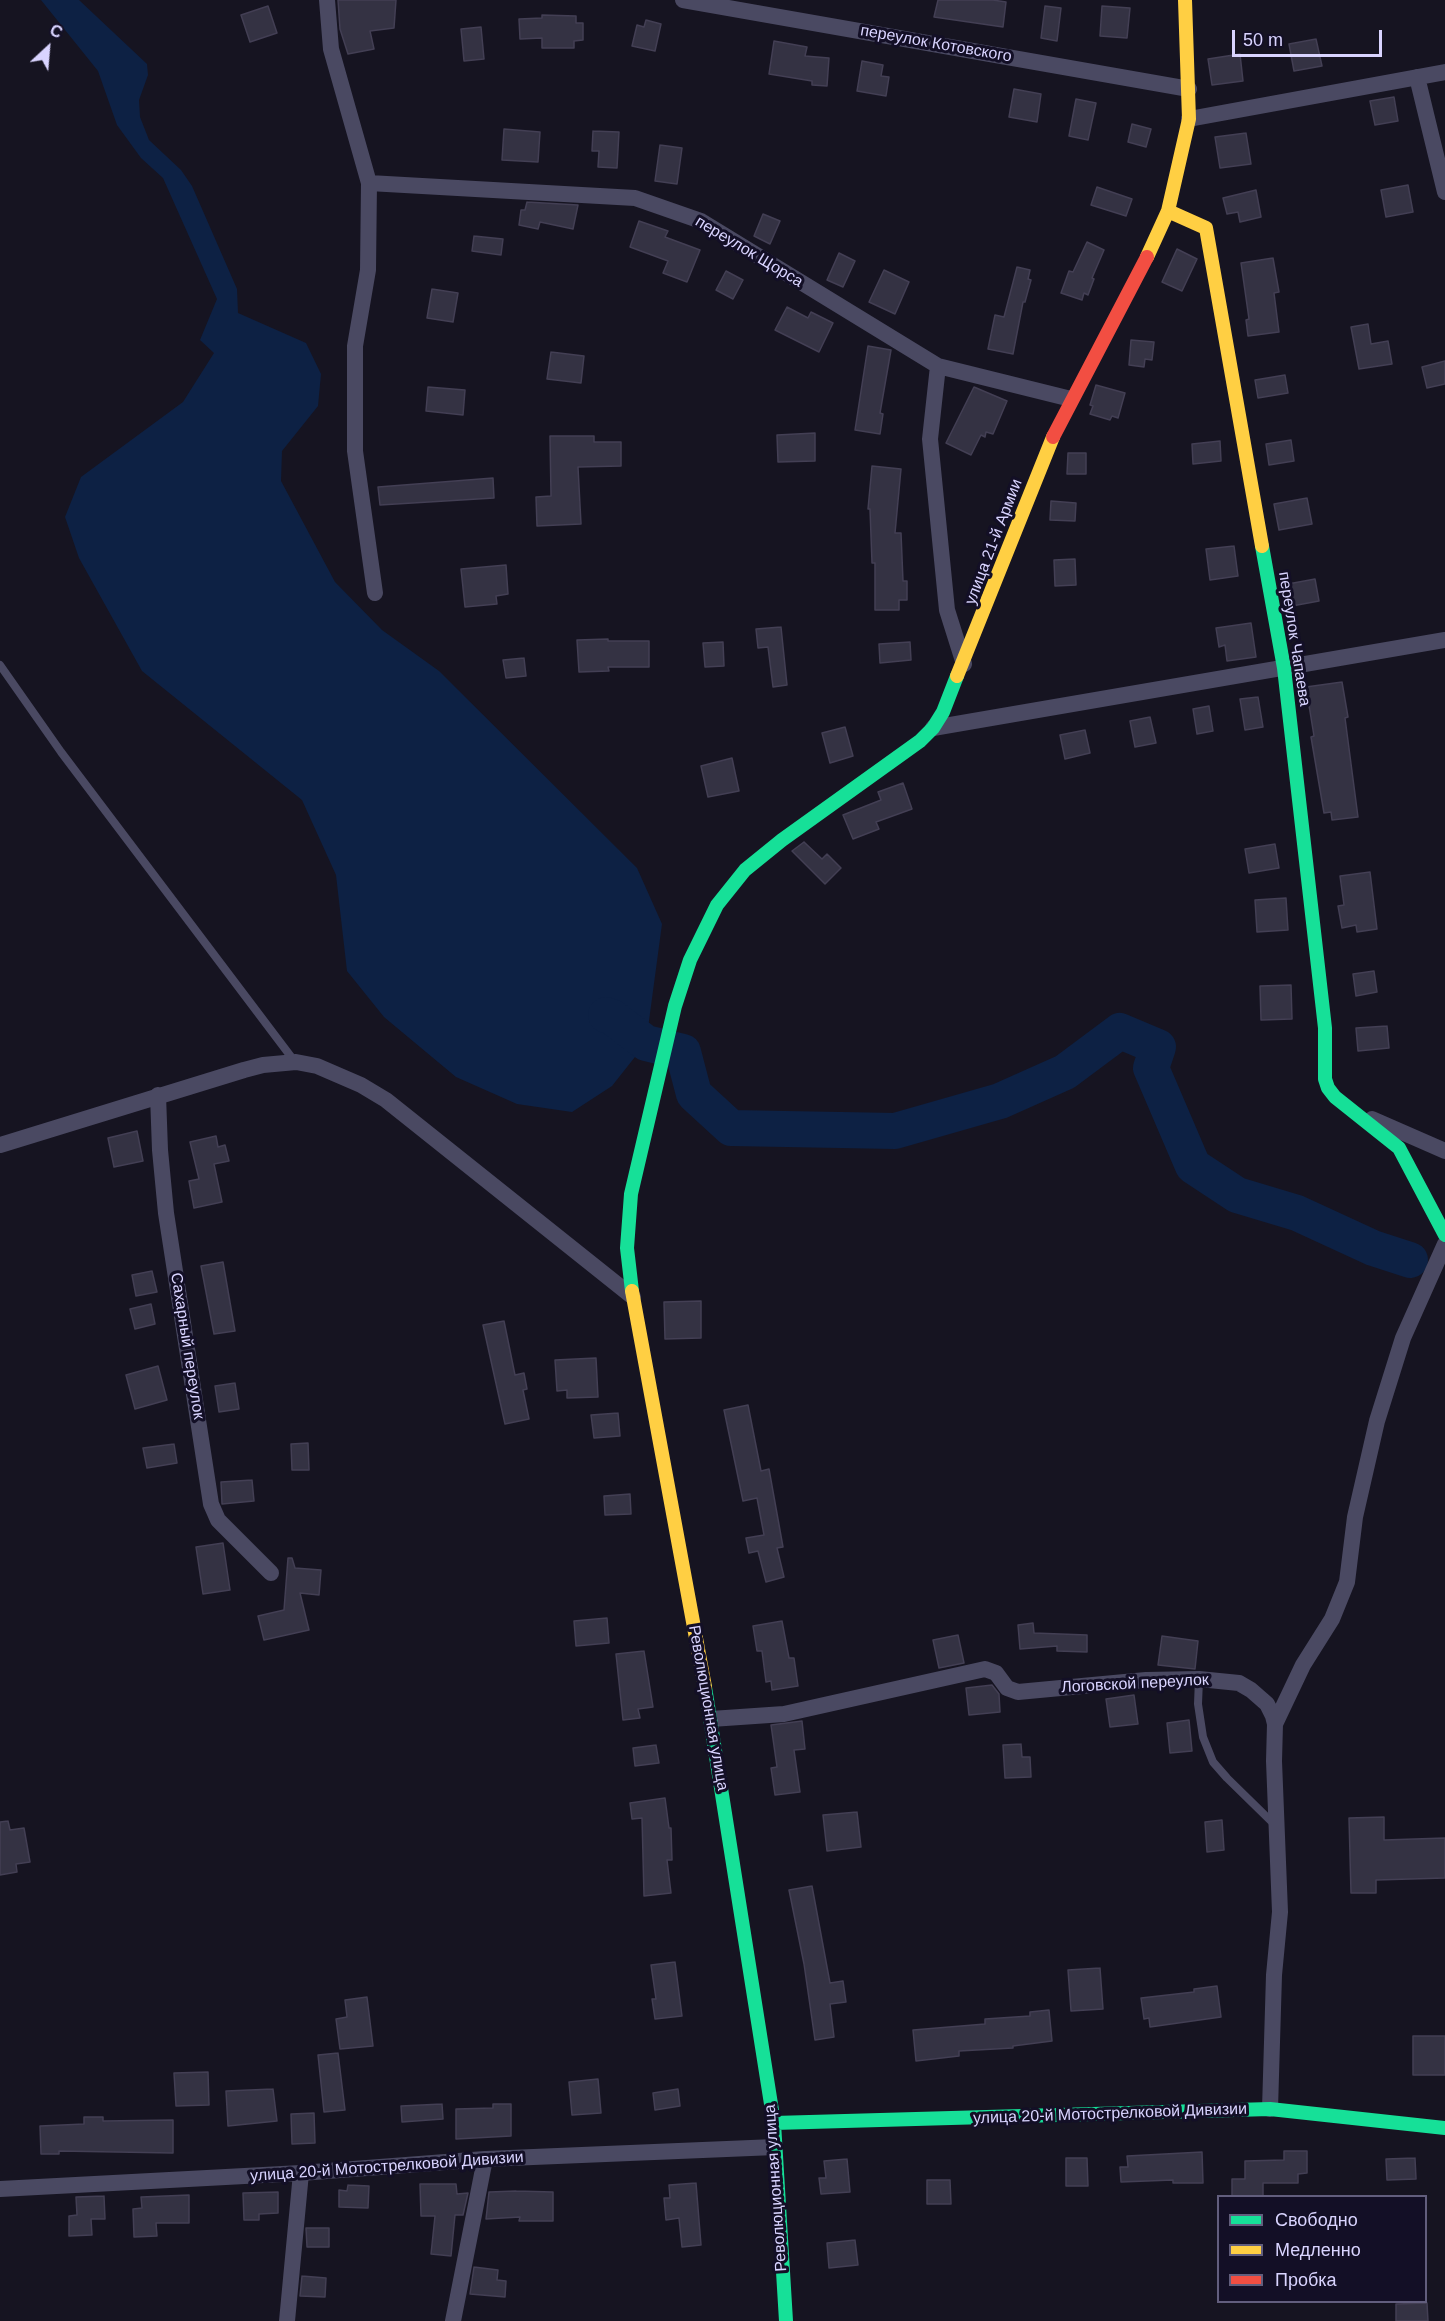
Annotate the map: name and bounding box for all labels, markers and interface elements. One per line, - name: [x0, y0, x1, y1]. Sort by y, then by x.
- north arrow: [18, 18, 78, 78]
- scale bar: [1235, 18, 1385, 56]
- text: С: [47, 21, 65, 42]
- street label: переулок Котовского: [859, 21, 1013, 67]
- text: 50 m: [1243, 30, 1283, 50]
- street label: переулок Щорса: [692, 212, 806, 292]
- street label: улица 21-й Армии: [961, 476, 1027, 608]
- street label: переулок Чапаева: [1274, 570, 1314, 708]
- street label: Сахарный переулок: [166, 1271, 208, 1421]
- street label: Революционная улица: [684, 1624, 732, 1792]
- street label: Логовской переулок: [1061, 1671, 1209, 1697]
- street label: улица 20-й Мотострелковой Дивизии: [973, 2100, 1247, 2128]
- street label: Революционная улица: [761, 2104, 791, 2272]
- street label: улица 20-й Мотострелковой Дивизии: [250, 2148, 524, 2186]
- legend: [1217, 2195, 1427, 2303]
- text: Свободно: [1275, 2210, 1358, 2230]
- text: Медленно: [1275, 2240, 1361, 2260]
- text: Пробка: [1275, 2270, 1337, 2290]

